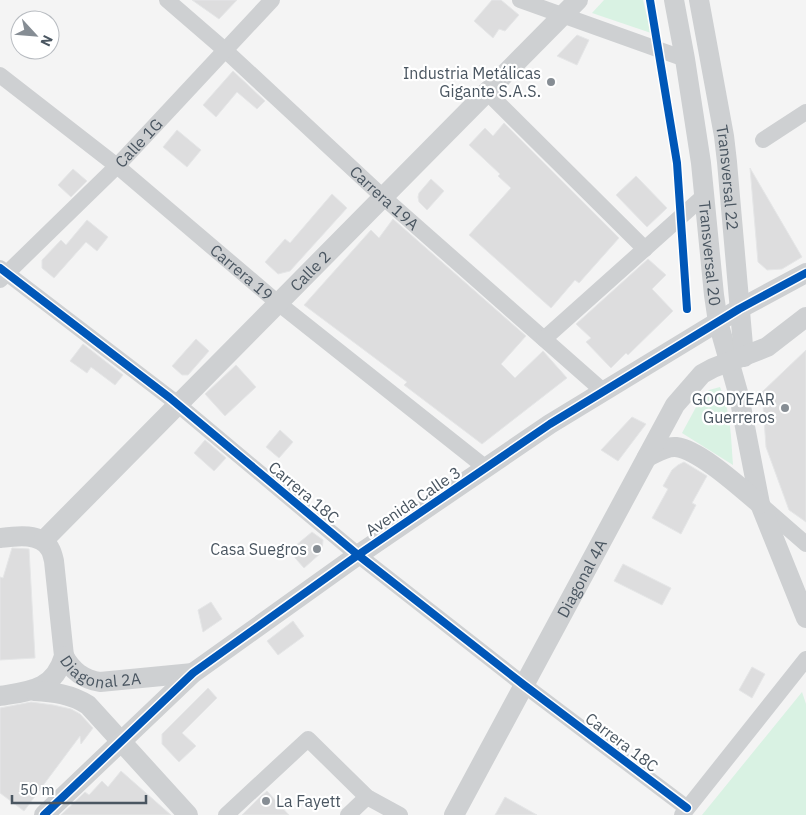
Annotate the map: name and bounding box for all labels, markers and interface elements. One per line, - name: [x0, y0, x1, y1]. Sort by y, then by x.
- north arrow: [10, 10, 60, 60]
- text: N: [36, 32, 57, 49]
- place label: Industria Metálicas Gigante S.A.S.: [403, 63, 541, 101]
- marker: Industria Metálicas Gigante S.A.S.: [545, 76, 557, 88]
- street label: Calle 1G: [111, 114, 167, 172]
- street label: Transversal 22: [712, 123, 743, 231]
- street label: Carrera 19A: [346, 161, 423, 234]
- street label: Transversal 20: [695, 200, 725, 307]
- street label: Carrera 19: [206, 240, 277, 304]
- street label: Calle 2: [286, 246, 335, 295]
- place label: GOODYEAR Guerreros: [692, 389, 775, 427]
- marker: GOODYEAR Guerreros: [779, 402, 791, 414]
- street label: Carrera 18C: [265, 457, 343, 527]
- street label: Avenida Calle 3: [362, 462, 464, 540]
- street label: Diagonal 4A: [552, 535, 611, 621]
- place label: Casa Suegros: [210, 539, 307, 559]
- marker: Casa Suegros: [311, 543, 323, 555]
- street label: Diagonal 2A: [56, 651, 142, 693]
- street label: Carrera 18C: [582, 708, 662, 776]
- scale bar: [12, 772, 146, 804]
- text: 50 m: [20, 780, 55, 799]
- place label: La Fayett: [276, 791, 341, 811]
- marker: La Fayett: [260, 795, 272, 807]

